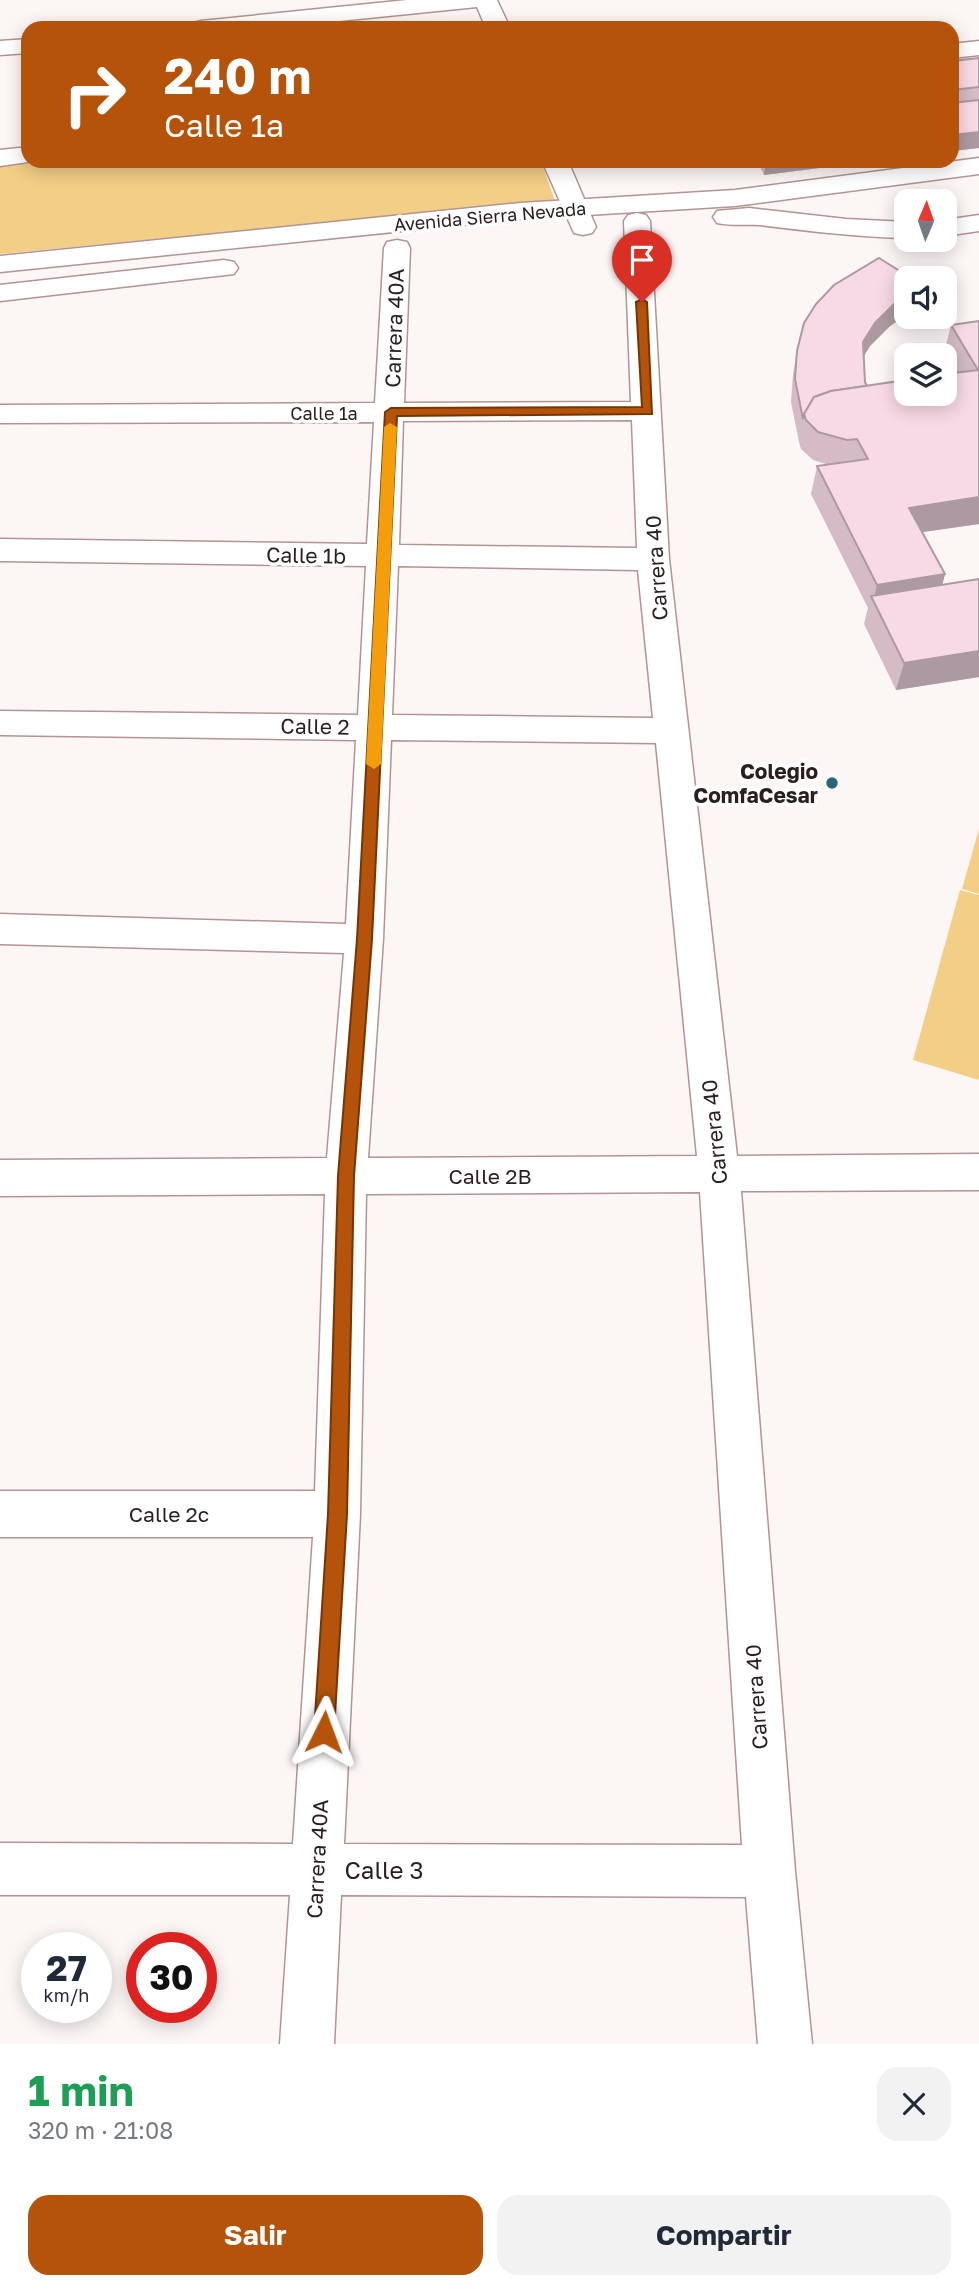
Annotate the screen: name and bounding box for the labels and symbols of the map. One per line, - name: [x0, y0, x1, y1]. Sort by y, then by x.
- north arrow: [894, 189, 957, 252]
- street label: Avenida Sierra Nevada: [393, 197, 587, 235]
- pin: [612, 230, 672, 302]
- street label: Carrera 40A: [379, 268, 409, 388]
- street label: Calle 1a: [290, 402, 358, 424]
- street label: Carrera 40: [639, 515, 673, 621]
- street label: Calle 1b: [266, 541, 346, 569]
- street label: Calle 2: [280, 712, 350, 740]
- place label: Colegio ComfaCesar: [693, 758, 818, 808]
- marker: Colegio ComfaCesar: [824, 775, 840, 791]
- street label: Carrera 40: [696, 1078, 732, 1186]
- street label: Calle 2B: [448, 1163, 532, 1189]
- street label: Calle 2c: [129, 1501, 209, 1527]
- street label: Carrera 40: [739, 1644, 773, 1750]
- position arrow: [287, 1695, 361, 1769]
- street label: Carrera 40A: [301, 1799, 333, 1919]
- street label: Calle 3: [345, 1855, 423, 1884]
- speed limit sign: 30: [126, 1932, 217, 2023]

